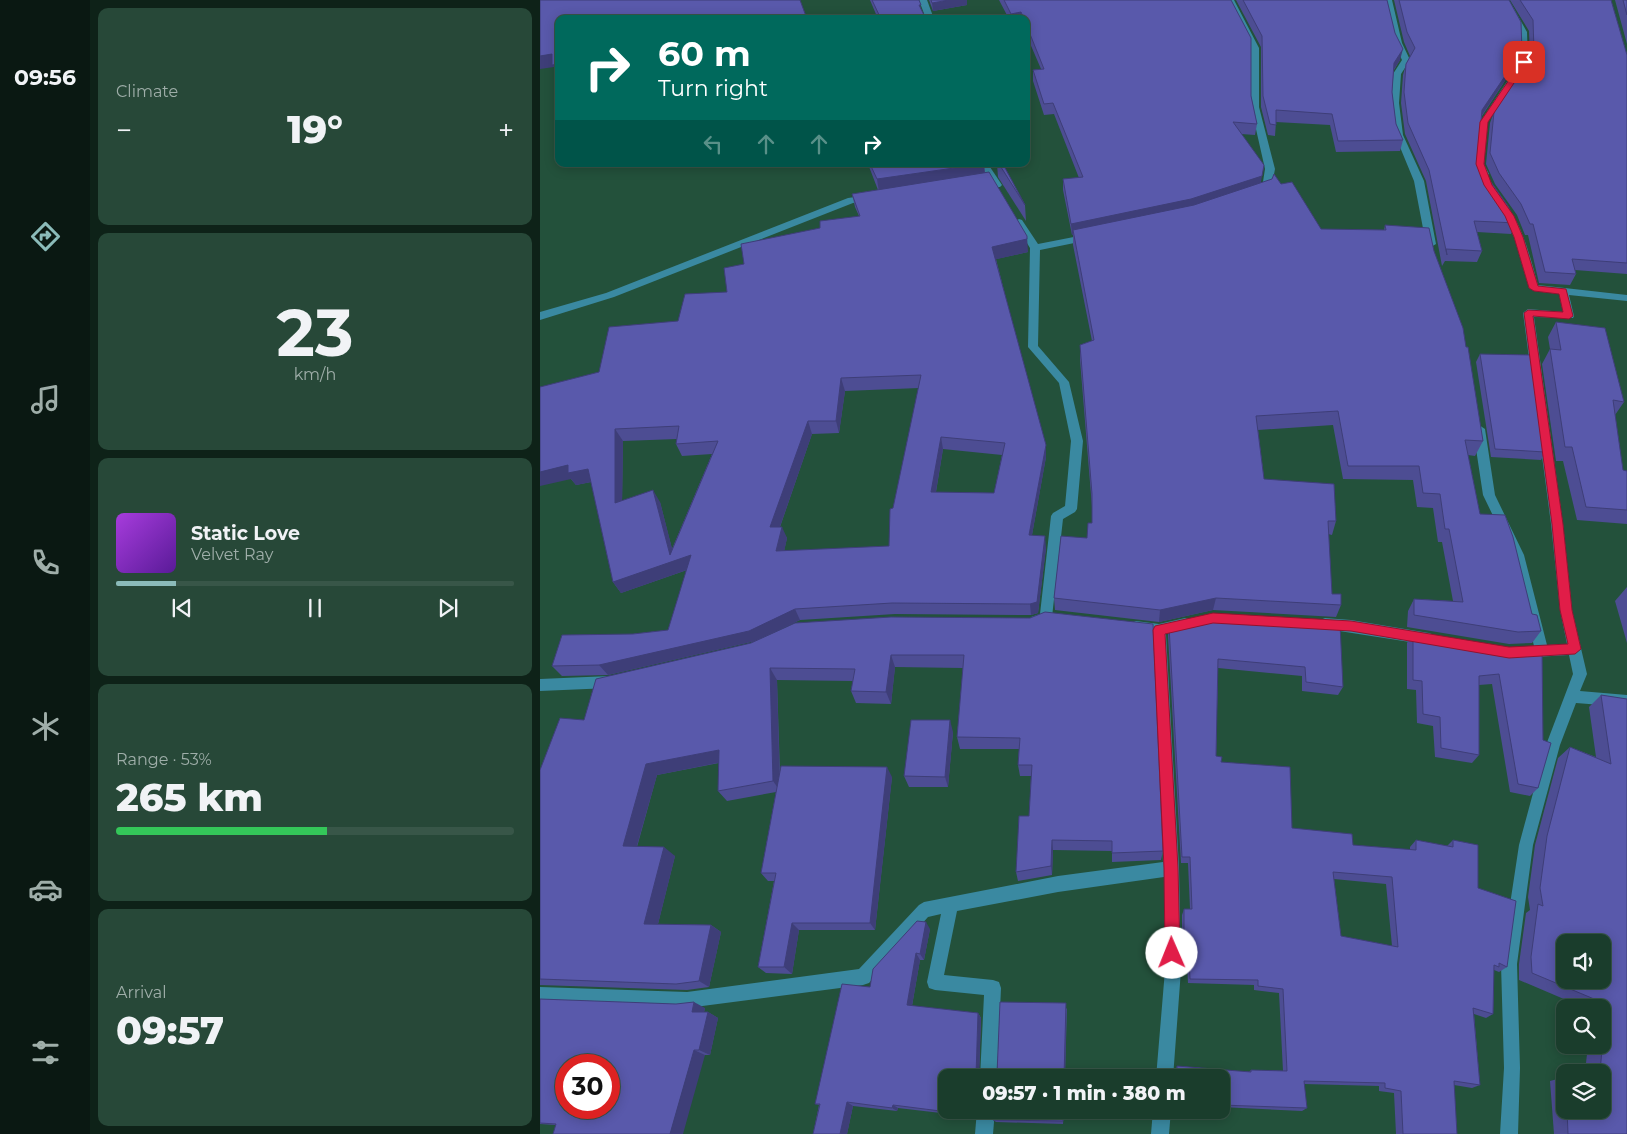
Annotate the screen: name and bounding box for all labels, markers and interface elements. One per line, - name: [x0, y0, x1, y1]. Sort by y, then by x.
- text: 60 m: [658, 32, 751, 75]
- icon: right: [575, 35, 640, 100]
- pin: [1503, 41, 1545, 83]
- icon: arrive: [1510, 48, 1538, 76]
- text: 09:56: [14, 64, 76, 91]
- text: Turn right: [658, 75, 768, 102]
- text: Climate: [116, 82, 178, 101]
- text: 19°: [287, 106, 343, 153]
- text: −: [116, 113, 132, 147]
- text: +: [498, 113, 514, 147]
- icon: left: [699, 130, 727, 158]
- icon: ahead: [752, 130, 780, 158]
- icon: ahead: [805, 130, 833, 158]
- icon: right: [858, 130, 886, 158]
- icon: directions: [28, 219, 63, 254]
- text: 23: [277, 293, 353, 372]
- text: km/h: [294, 365, 336, 384]
- icon: music: [28, 382, 63, 417]
- text: Static Love: [191, 522, 300, 545]
- icon: phone: [28, 545, 63, 580]
- text: Velvet Ray: [191, 545, 273, 564]
- icon: previous: [168, 594, 196, 622]
- icon: pause: [301, 594, 329, 622]
- icon: next: [434, 594, 462, 622]
- icon: climate: [28, 709, 63, 744]
- text: Range · 53%: [116, 750, 212, 769]
- text: 265 km: [116, 774, 263, 821]
- icon: car: [28, 872, 63, 907]
- position arrow: [1145, 926, 1197, 978]
- map controls: [1556, 934, 1611, 1119]
- button: sound: [1556, 934, 1611, 989]
- text: Arrival: [116, 983, 166, 1002]
- button: search: [1556, 999, 1611, 1054]
- text: 09:57: [116, 1007, 224, 1054]
- icon: filters: [28, 1035, 63, 1070]
- speed limit sign: 30: [555, 1054, 620, 1119]
- button: layers: [1556, 1064, 1611, 1119]
- text: 09:57 · 1 min · 380 m: [982, 1082, 1186, 1105]

